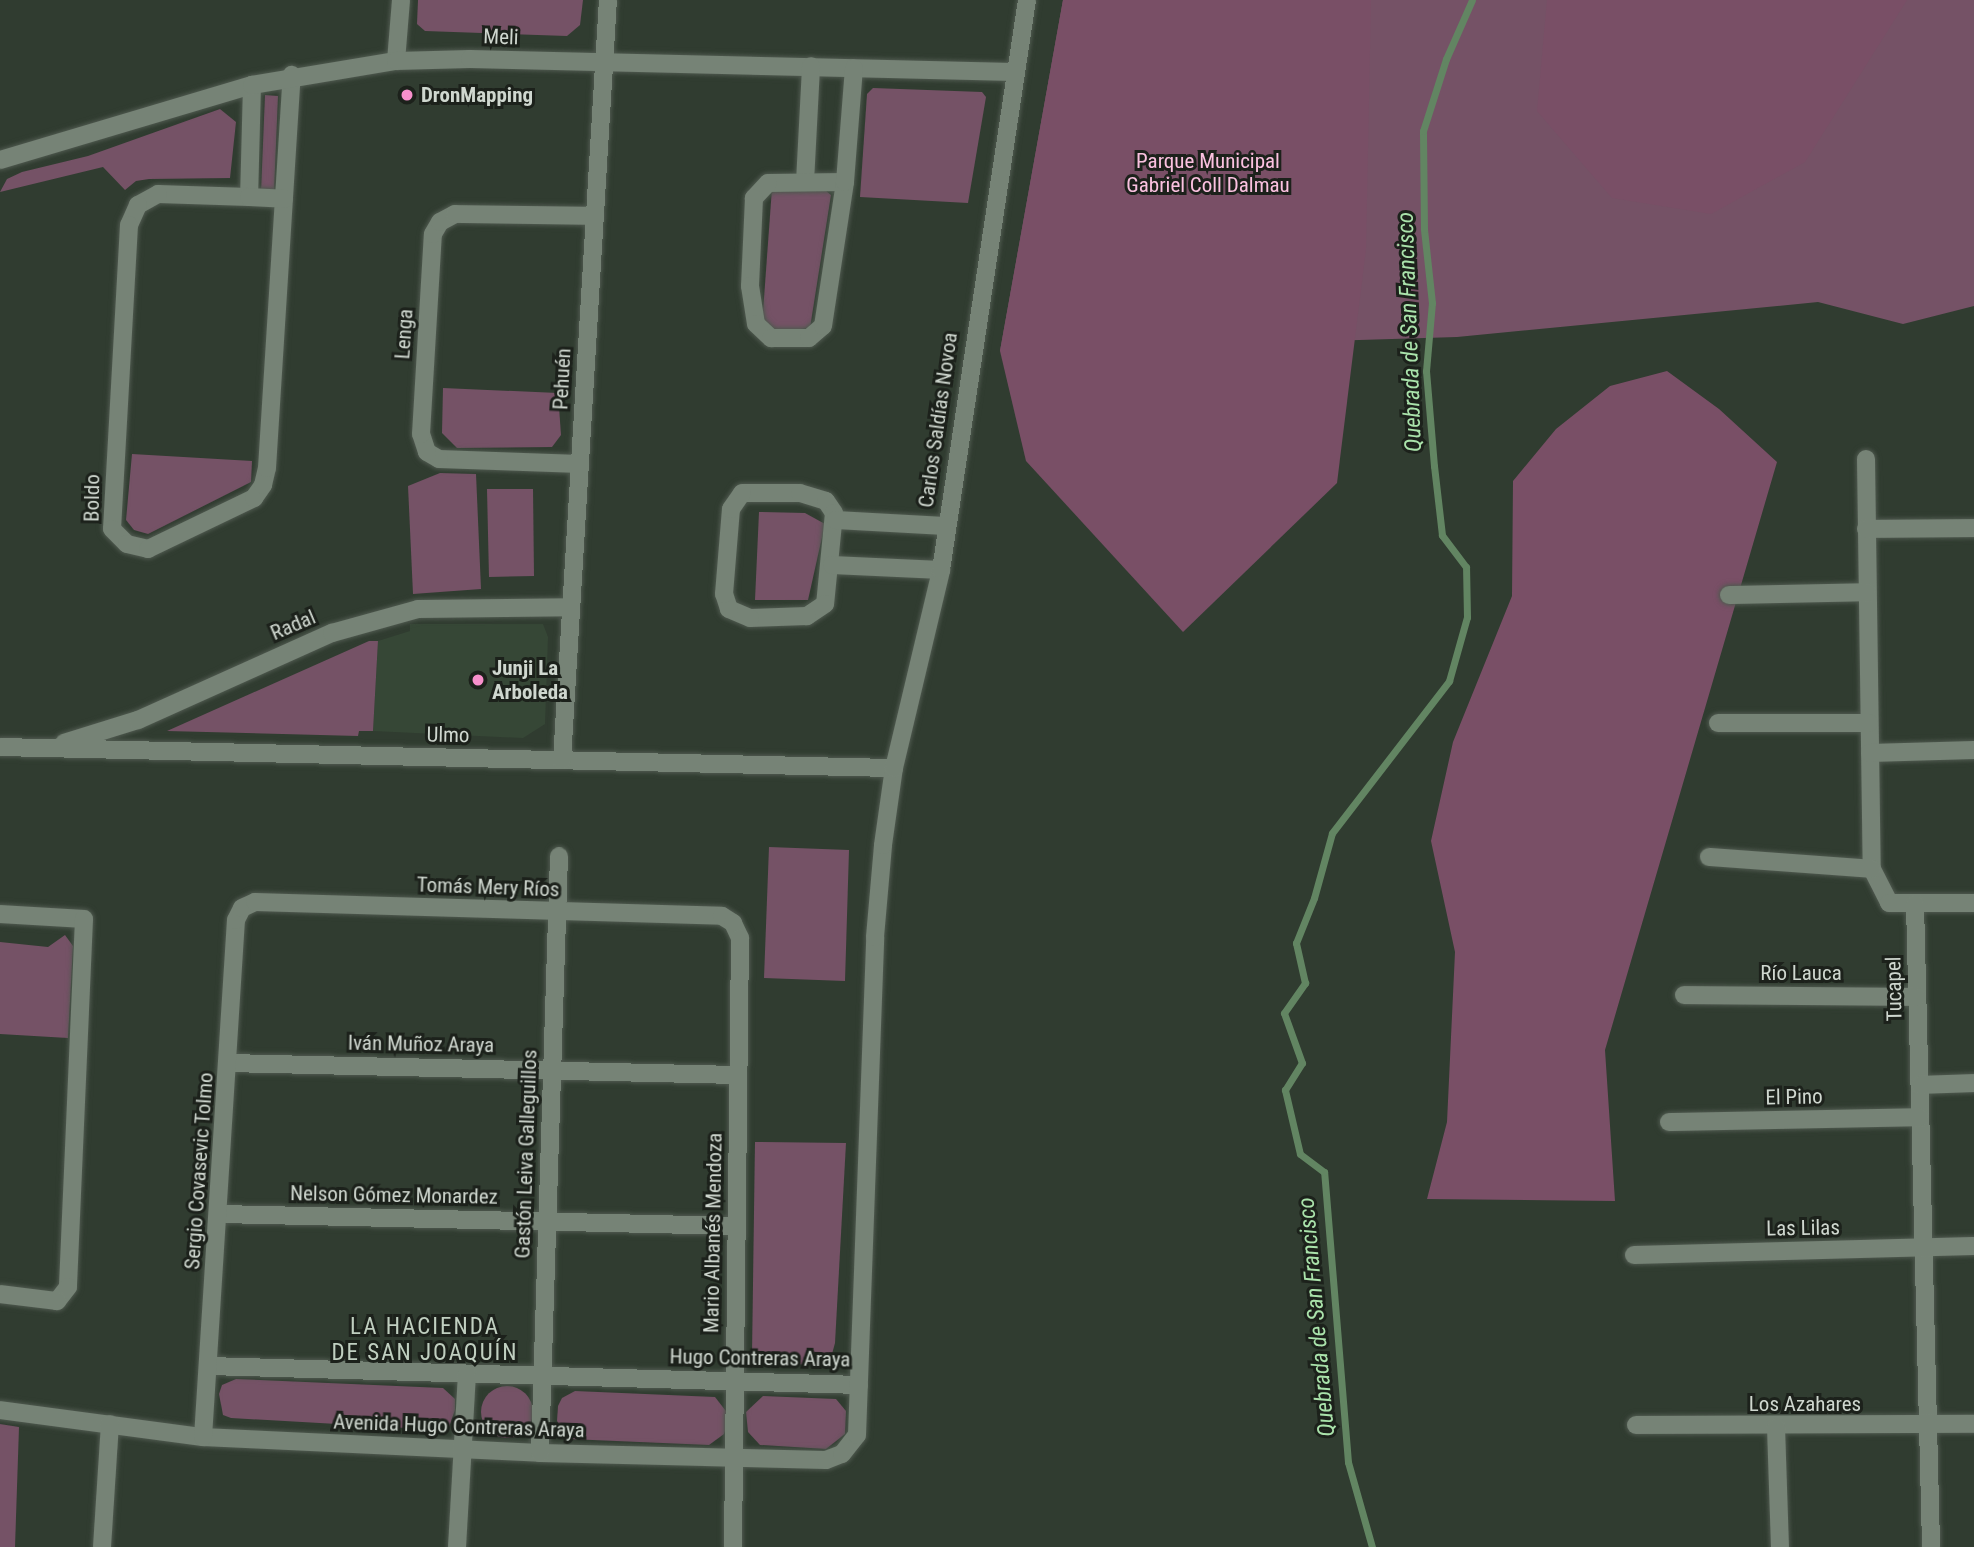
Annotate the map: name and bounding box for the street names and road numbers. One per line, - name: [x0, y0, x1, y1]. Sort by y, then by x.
- street label: Meli: [483, 24, 519, 50]
- street label: Lenga: [390, 308, 418, 360]
- street label: Carlos Saldías Novoa: [913, 331, 963, 509]
- street label: Pehuén: [548, 348, 576, 410]
- street label: Boldo: [79, 474, 105, 522]
- street label: Radal: [267, 604, 319, 646]
- street label: Ulmo: [426, 722, 470, 748]
- street label: Tomás Mery Ríos: [416, 872, 560, 902]
- street label: Tucapel: [1881, 956, 1907, 1022]
- street label: Río Lauca: [1760, 960, 1842, 986]
- street label: Iván Muñoz Araya: [348, 1030, 494, 1058]
- street label: Gastón Leiva Galleguillos: [510, 1049, 542, 1259]
- street label: Sergio Covasevic Tolmo: [180, 1071, 218, 1271]
- street label: El Pino: [1765, 1084, 1823, 1110]
- street label: Mario Albanés Mendoza: [699, 1133, 727, 1333]
- street label: Nelson Gómez Monardez: [290, 1181, 498, 1209]
- street label: Las Lilas: [1766, 1215, 1840, 1241]
- street label: Hugo Contreras Araya: [669, 1344, 851, 1372]
- street label: Los Azahares: [1749, 1391, 1861, 1417]
- street label: Avenida Hugo Contreras Araya: [333, 1409, 585, 1443]

